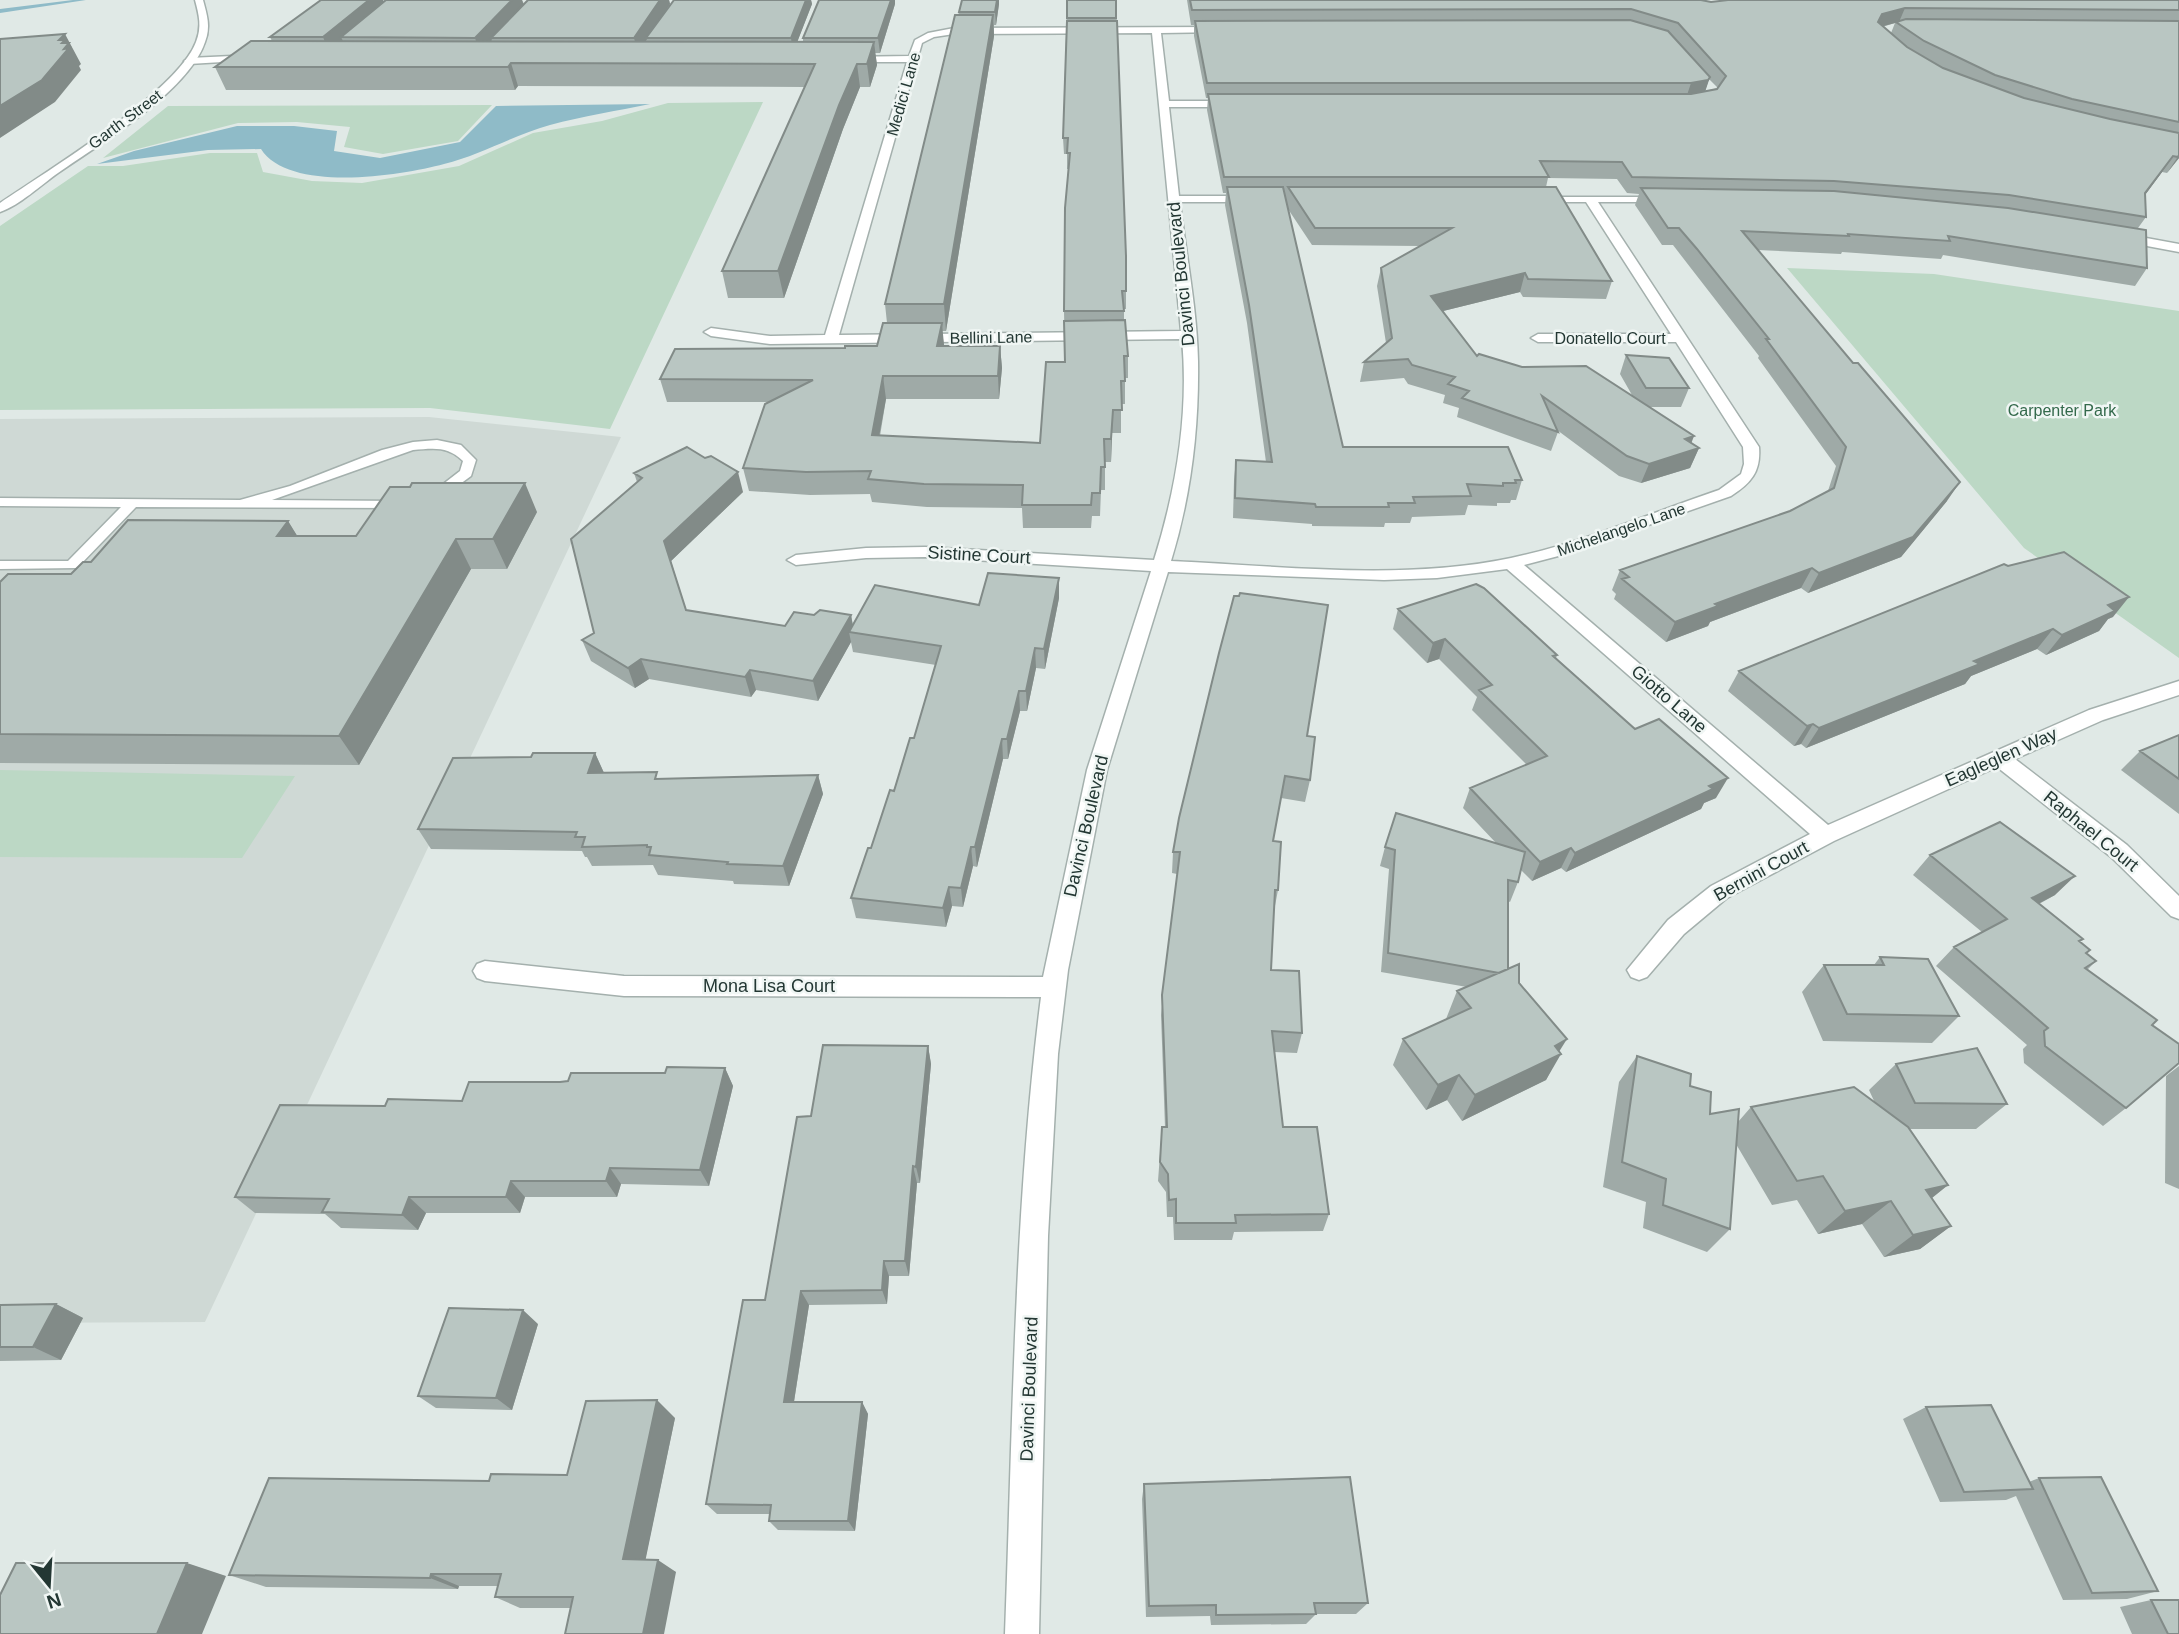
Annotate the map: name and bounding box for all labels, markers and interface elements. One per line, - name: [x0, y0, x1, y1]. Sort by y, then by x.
- street label: Medici Lane: [883, 50, 924, 138]
- street label: Garth Street: [85, 86, 166, 152]
- street label: Davinci Boulevard: [1163, 201, 1199, 347]
- street label: Bellini Lane: [949, 328, 1033, 347]
- street label: Donatello Court: [1554, 330, 1666, 347]
- park label: Carpenter Park: [2008, 402, 2117, 419]
- street label: Michelangelo Lane: [1555, 500, 1688, 559]
- street label: Sistine Court: [927, 542, 1031, 568]
- street label: Giotto Lane: [1627, 661, 1711, 737]
- street label: Eagleglen Way: [1942, 723, 2060, 791]
- street label: Davinci Boulevard: [1060, 753, 1112, 899]
- street label: Raphael Court: [2040, 787, 2142, 875]
- street label: Bernini Court: [1710, 837, 1812, 905]
- street label: Mona Lisa Court: [703, 976, 835, 996]
- street label: Davinci Boulevard: [1016, 1316, 1042, 1462]
- north arrow: [14, 1550, 84, 1620]
- text: N: [44, 1589, 64, 1613]

